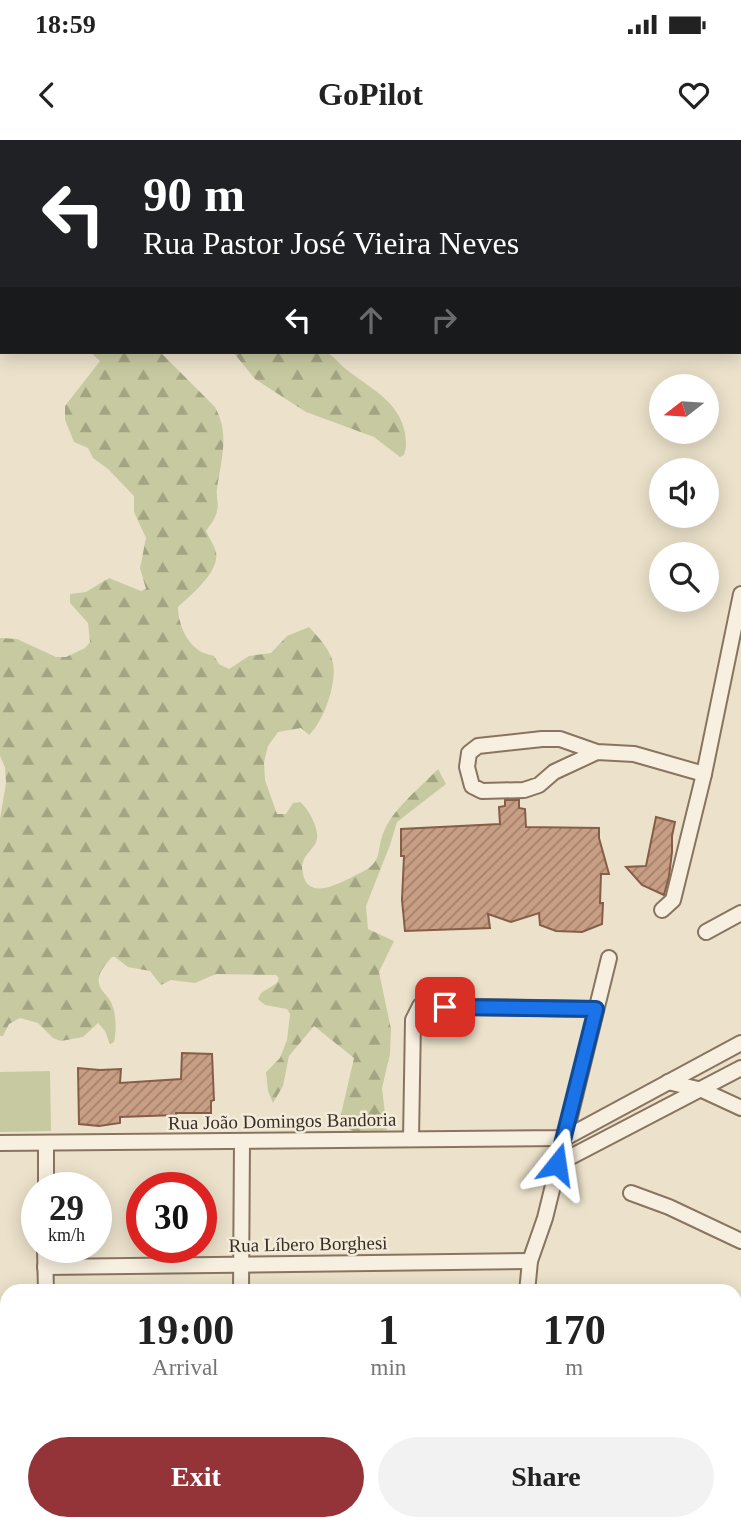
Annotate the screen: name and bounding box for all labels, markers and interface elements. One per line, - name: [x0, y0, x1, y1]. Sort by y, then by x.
- text: 18:59: [35, 10, 96, 39]
- icon: back: [28, 76, 66, 114]
- text: GoPilot: [318, 76, 423, 112]
- icon: heart: [675, 76, 713, 114]
- text: 90 m: [143, 167, 245, 222]
- icon: left: [28, 168, 119, 259]
- text: Rua Pastor José Vieira Neves: [143, 225, 519, 261]
- icon: left: [279, 301, 317, 339]
- icon: ahead: [352, 301, 390, 339]
- icon: right: [425, 301, 463, 339]
- north arrow: [649, 374, 719, 444]
- map controls: [649, 374, 719, 612]
- button: sound: [649, 458, 719, 528]
- button: search: [649, 542, 719, 612]
- pin: [415, 977, 475, 1037]
- icon: arrive: [426, 988, 464, 1026]
- street label: Rua João Domingos Bandoria: [168, 1108, 397, 1133]
- position arrow: [520, 1127, 594, 1201]
- speed limit sign: 30: [126, 1172, 217, 1263]
- text: 29: [49, 1189, 84, 1228]
- text: km/h: [48, 1225, 85, 1245]
- street label: Rua Líbero Borghesi: [228, 1232, 388, 1256]
- text: 19:00: [136, 1307, 234, 1353]
- text: 1: [378, 1307, 399, 1353]
- text: 170: [543, 1307, 606, 1353]
- text: Arrival: [152, 1355, 219, 1380]
- text: min: [371, 1355, 406, 1380]
- text: m: [565, 1355, 583, 1380]
- button: Exit: [28, 1437, 364, 1517]
- button: Share: [378, 1437, 714, 1517]

